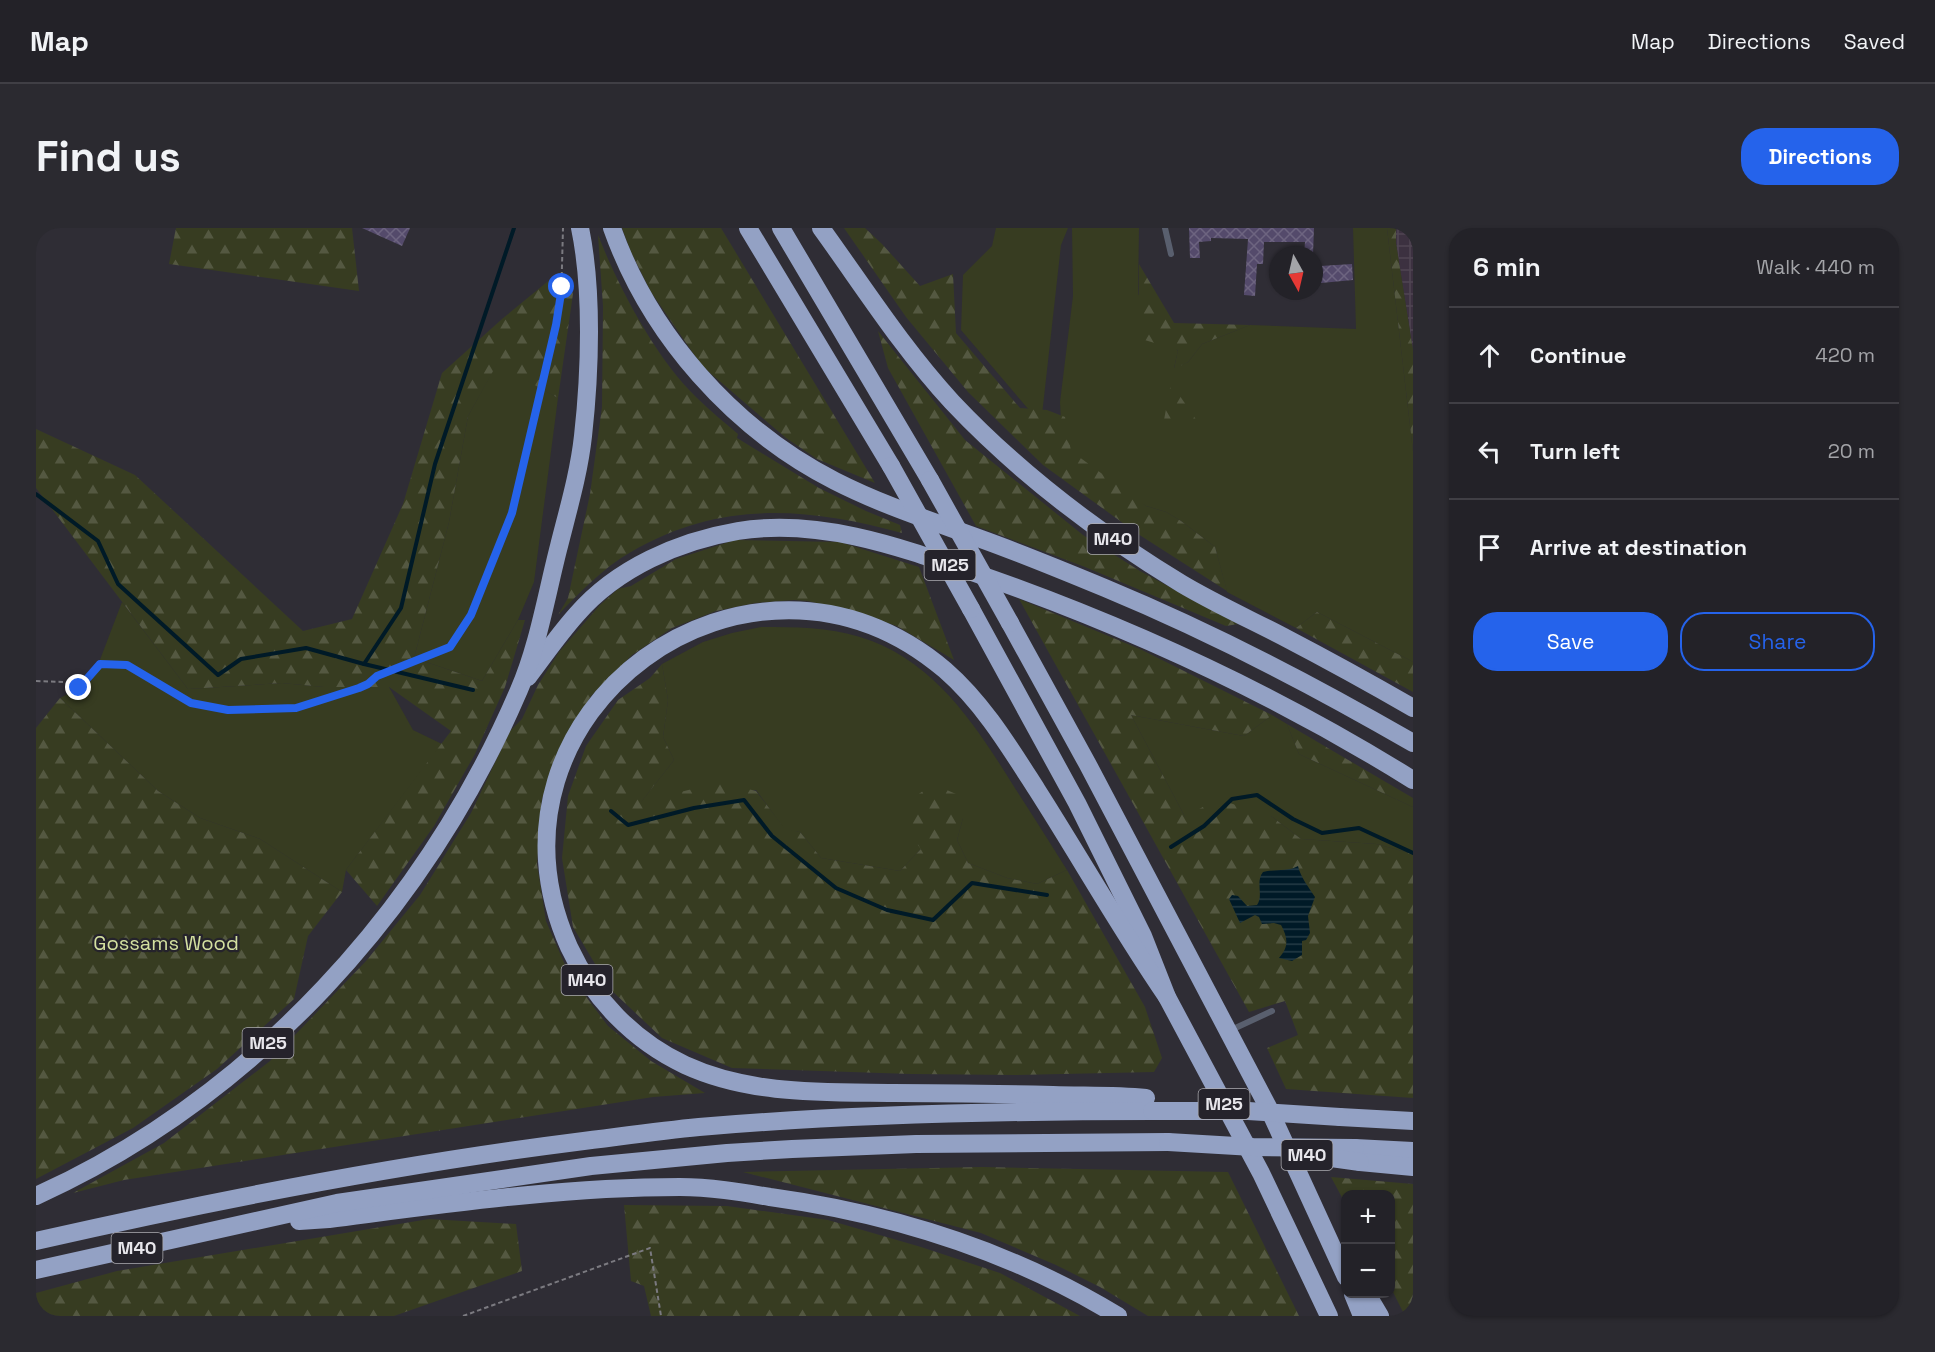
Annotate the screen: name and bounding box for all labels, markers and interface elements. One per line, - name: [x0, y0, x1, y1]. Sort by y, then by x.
- text: Map: [30, 23, 89, 59]
- text: Map: [1631, 28, 1675, 55]
- text: Directions: [1708, 28, 1811, 55]
- text: Saved: [1844, 28, 1905, 55]
- button: Directions: [1741, 128, 1899, 185]
- text: Find us: [36, 130, 181, 183]
- north arrow: [1269, 246, 1323, 300]
- text: 6 min: [1473, 250, 1541, 284]
- text: Walk · 440 m: [1756, 254, 1875, 280]
- route start: [548, 273, 574, 299]
- icon: ahead: [1473, 339, 1506, 372]
- text: Continue: [1530, 341, 1626, 369]
- text: 420 m: [1815, 342, 1875, 368]
- icon: left: [1473, 435, 1506, 468]
- text: Turn left: [1530, 437, 1620, 465]
- text: 20 m: [1828, 438, 1875, 464]
- road number: M40: [1088, 524, 1138, 554]
- icon: arrive: [1473, 531, 1506, 564]
- text: Arrive at destination: [1530, 533, 1747, 561]
- road number: M25: [924, 550, 976, 580]
- button: Save: [1473, 612, 1668, 671]
- button: Share: [1680, 612, 1875, 671]
- route end: [65, 674, 91, 700]
- park label: Gossams Wood: [93, 930, 239, 956]
- road number: M40: [562, 965, 612, 995]
- road number: M25: [242, 1028, 294, 1058]
- road number: M25: [1198, 1089, 1250, 1119]
- road number: M40: [1282, 1140, 1332, 1170]
- map controls: [1341, 1190, 1395, 1298]
- button: +: [1341, 1190, 1395, 1244]
- road number: M40: [112, 1233, 162, 1263]
- button: −: [1341, 1244, 1395, 1298]

